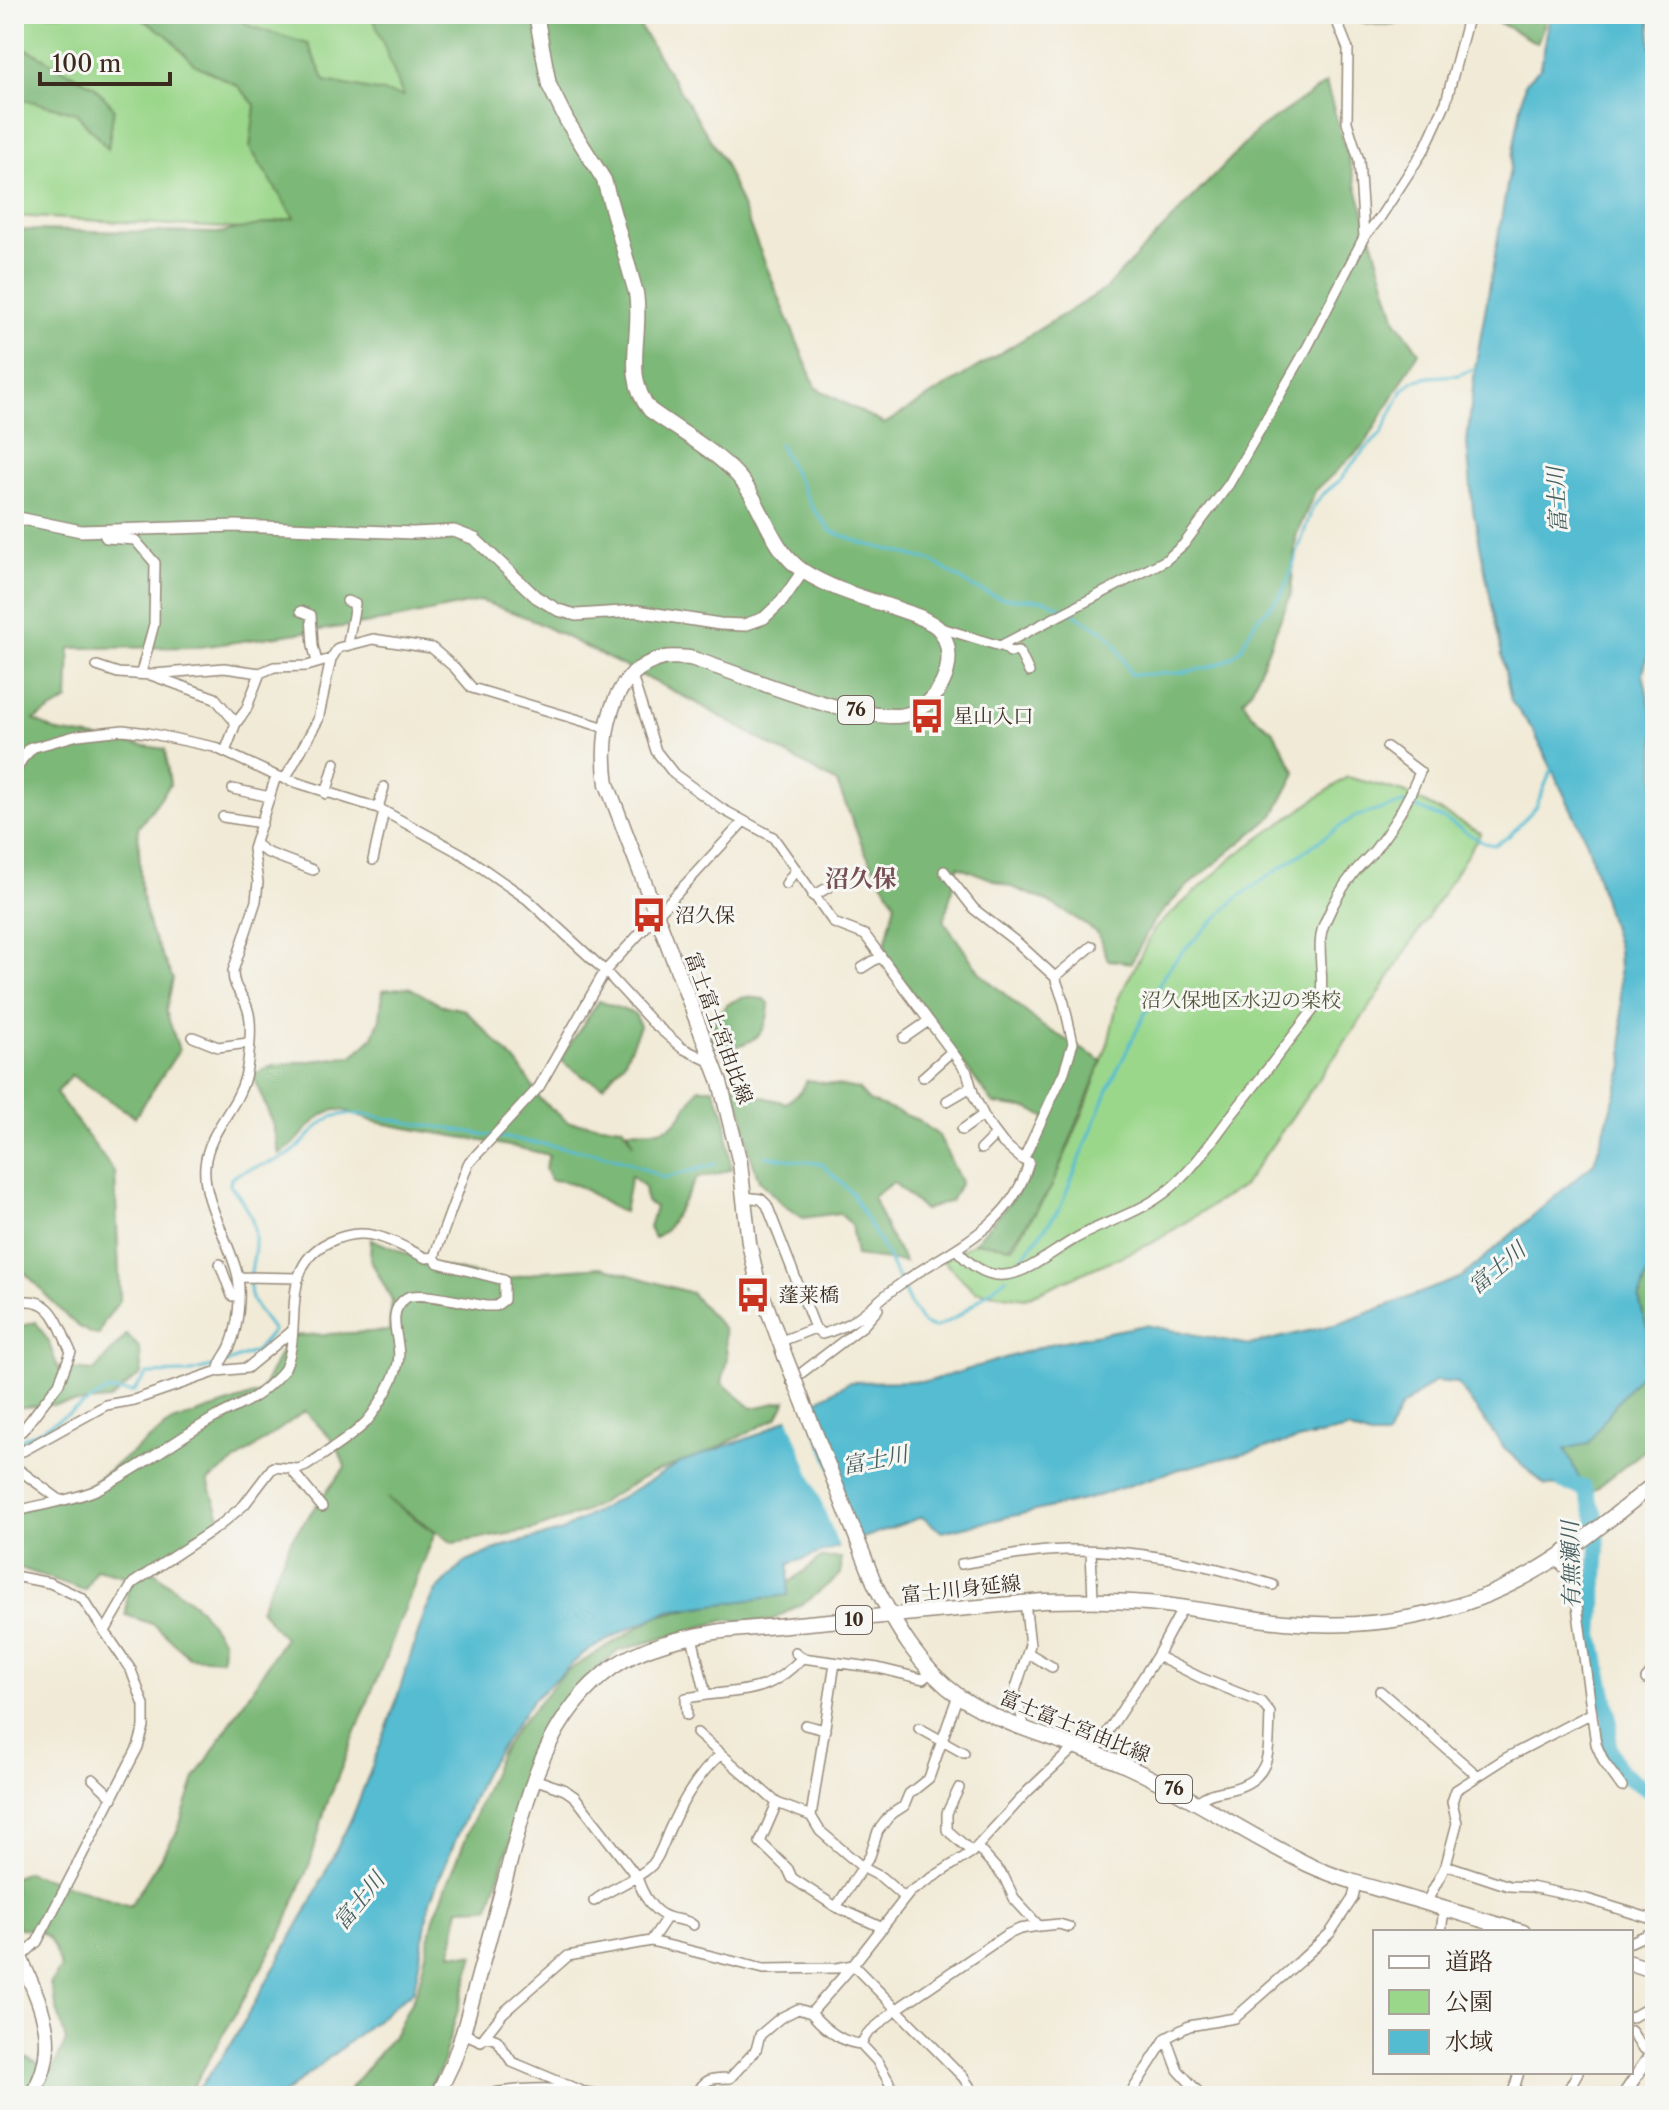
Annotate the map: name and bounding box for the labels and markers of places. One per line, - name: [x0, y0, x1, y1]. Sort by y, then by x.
- bus stop icon: 星山入口: [908, 697, 946, 735]
- place label: 星山入口: [953, 704, 1033, 728]
- bus stop icon: 沼久保: [630, 896, 668, 934]
- place label: 沼久保: [675, 903, 735, 927]
- bus stop icon: 蓬莱橋: [734, 1276, 772, 1314]
- place label: 蓬莱橋: [779, 1283, 839, 1307]

